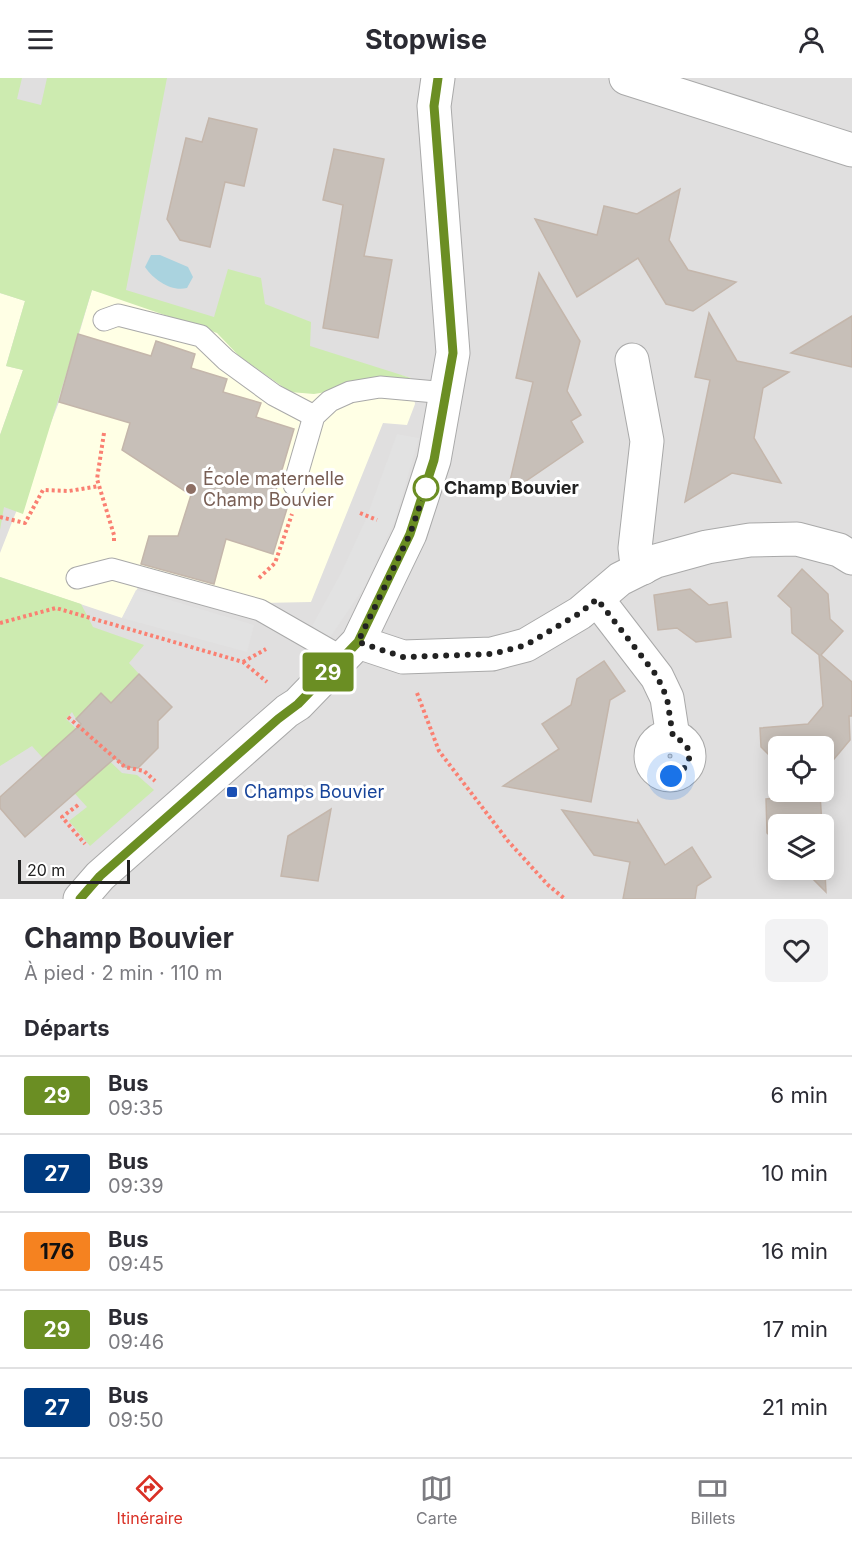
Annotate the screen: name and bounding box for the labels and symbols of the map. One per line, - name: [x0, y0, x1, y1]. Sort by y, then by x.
- place label: École maternelle Champ Bouvier: [203, 467, 344, 510]
- marker: Champ Bouvier: [413, 475, 439, 501]
- place label: Champ Bouvier: [444, 477, 579, 498]
- marker: École maternelle Champ Bouvier: [184, 482, 198, 496]
- line badge: 29: [301, 652, 355, 692]
- your location: [656, 761, 686, 791]
- place label: Champs Bouvier: [244, 781, 384, 802]
- marker: Champs Bouvier: [225, 785, 239, 799]
- scale bar: [18, 857, 130, 884]

